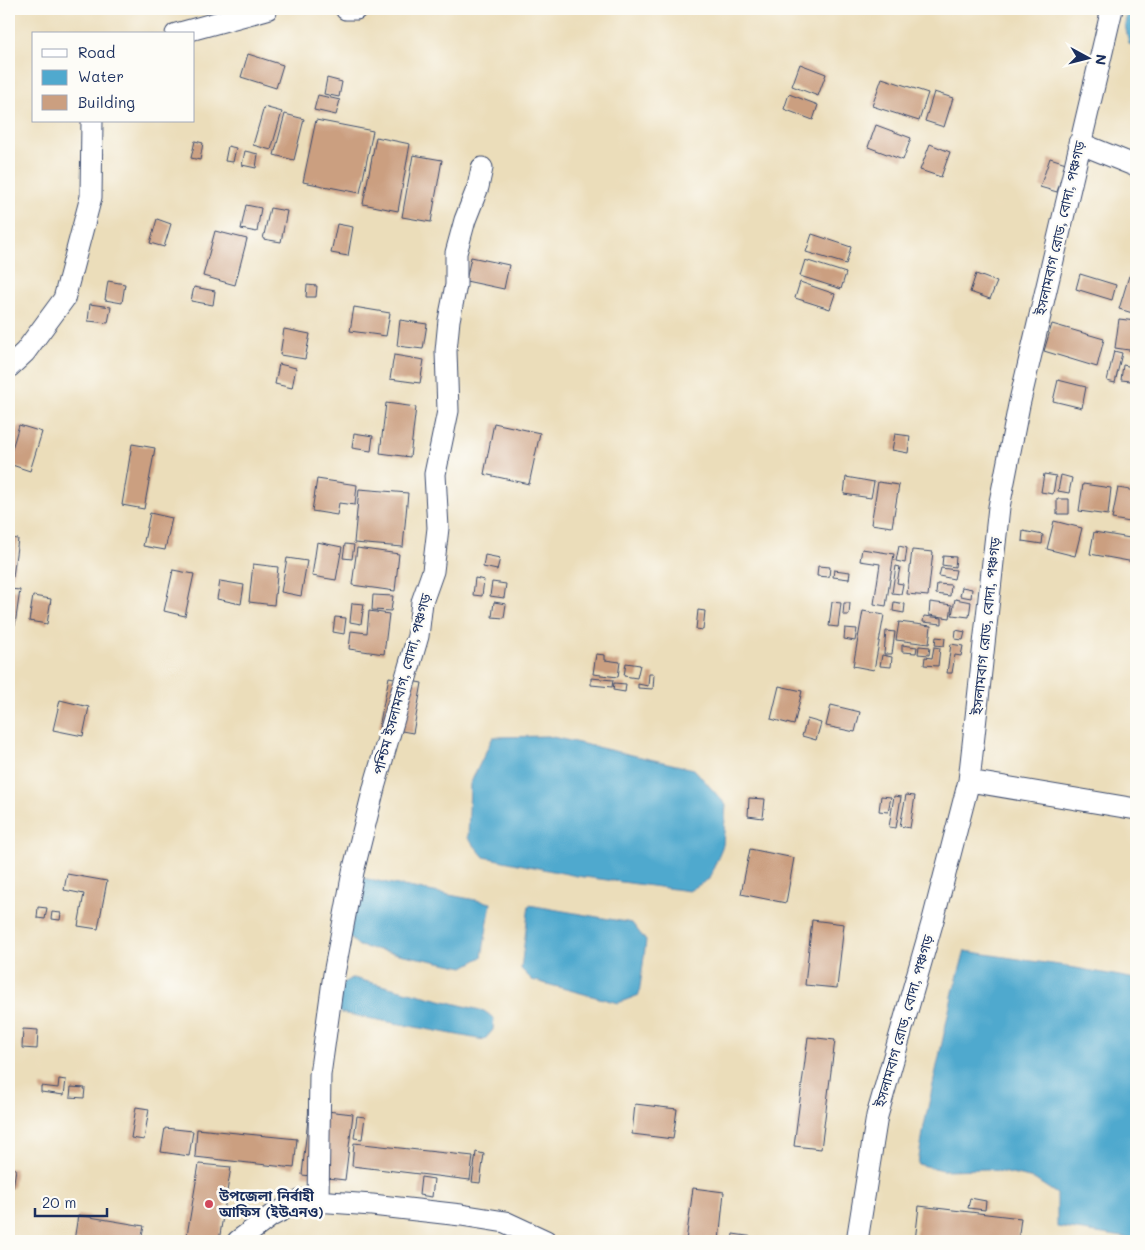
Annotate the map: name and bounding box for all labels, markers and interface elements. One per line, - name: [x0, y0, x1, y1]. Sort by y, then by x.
- legend: [32, 32, 195, 122]
- north arrow: [1062, 32, 1112, 82]
- text: Road: [78, 42, 115, 62]
- text: N: [1091, 53, 1111, 66]
- text: Water: [78, 66, 124, 86]
- text: Building: [78, 92, 135, 112]
- street label: ইসলামবাগ রোড, বোদা, পঞ্চগড়: [1030, 138, 1089, 318]
- street label: ইসলামবাগ রোড, বোদা, পঞ্চগড়: [967, 535, 1004, 717]
- street label: পশ্চিম ইসলামবাগ, বোদা, পঞ্চগড়: [368, 590, 435, 777]
- street label: ইসলামবাগ রোড, বোদা, পঞ্চগড়: [870, 932, 938, 1110]
- scale bar: [35, 1185, 108, 1217]
- place label: উপজেলা নির্বাহী আফিস (ইউএনও): [218, 1186, 324, 1221]
- text: 20 m: [42, 1192, 76, 1212]
- marker: উপজেলা নির্বাহী আফিস (ইউএনও): [203, 1198, 215, 1210]

